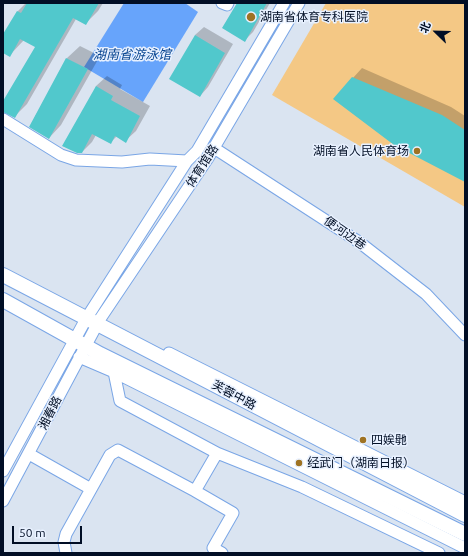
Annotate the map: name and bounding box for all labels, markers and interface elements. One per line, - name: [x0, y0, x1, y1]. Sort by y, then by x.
- place label: 湖南省体育专科医院: [260, 10, 368, 24]
- marker: 湖南省体育专科医院: [245, 11, 257, 23]
- north arrow: [416, 12, 456, 52]
- text: 北: [417, 20, 433, 35]
- water label: 湖南省游泳馆: [93, 47, 171, 63]
- street label: 体育馆路: [183, 142, 221, 190]
- place label: 湖南省人民体育场: [313, 144, 409, 158]
- marker: 湖南省人民体育场: [412, 146, 422, 156]
- street label: 便河边巷: [321, 213, 369, 253]
- street label: 芙蓉中路: [209, 377, 259, 413]
- street label: 湘春路: [35, 394, 65, 432]
- place label: 四娭毑: [371, 433, 407, 447]
- marker: 四娭毑: [358, 435, 368, 445]
- place label: 经武门（湖南日报）: [307, 456, 415, 470]
- marker: 经武门（湖南日报）: [294, 458, 304, 468]
- scale bar: [14, 518, 84, 544]
- text: 50 m: [19, 526, 46, 539]

